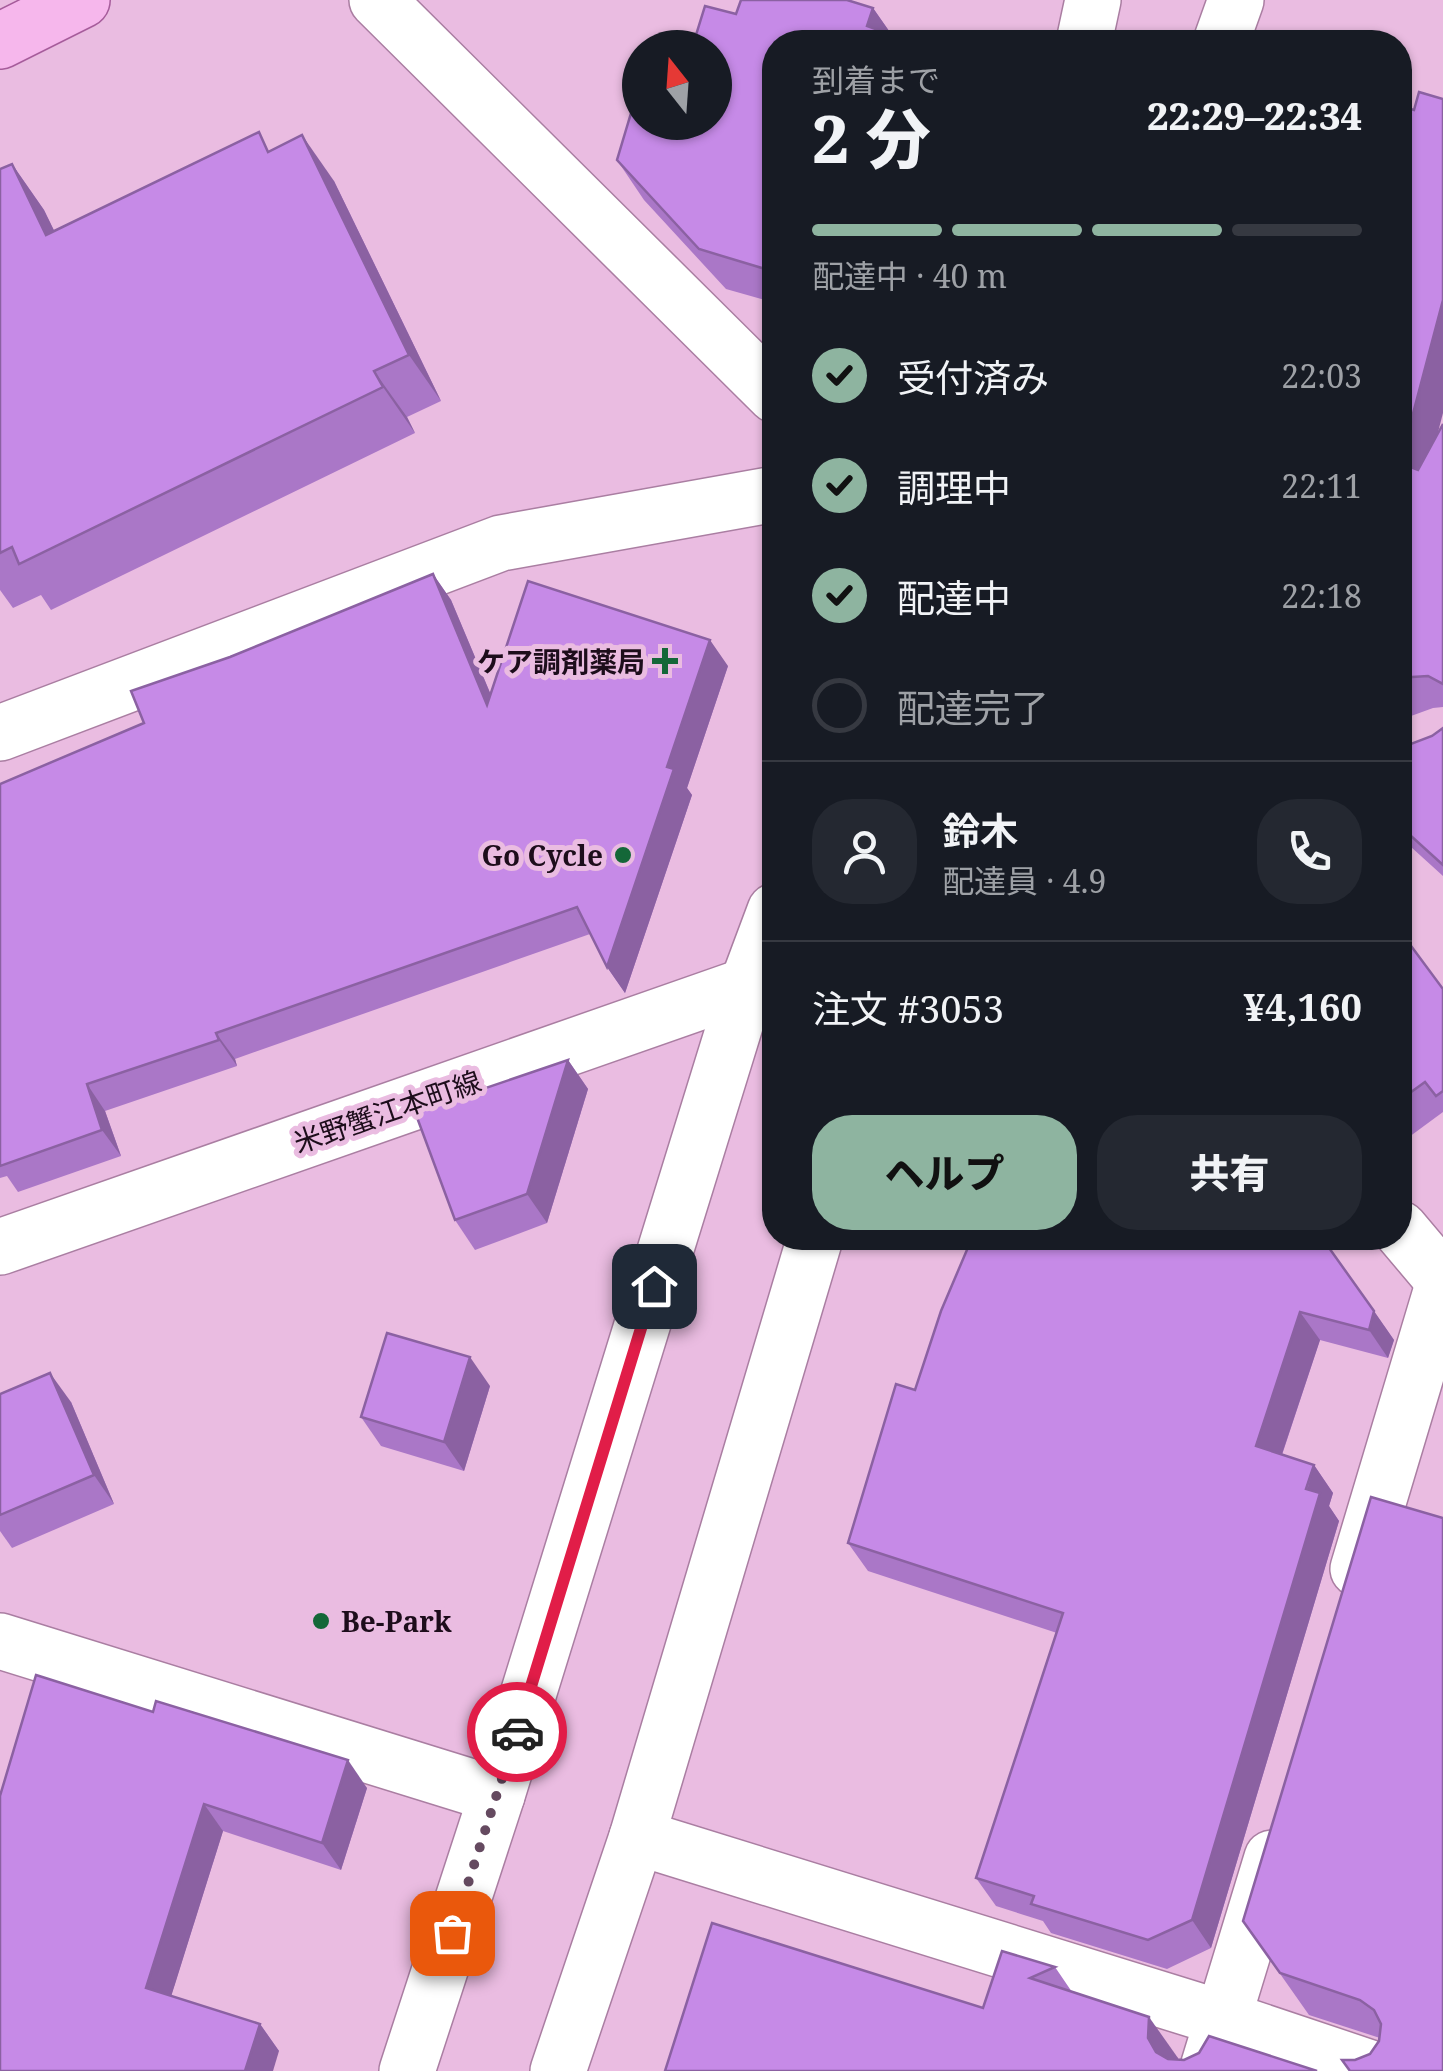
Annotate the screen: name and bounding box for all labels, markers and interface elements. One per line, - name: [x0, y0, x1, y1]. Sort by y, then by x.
- north arrow: [622, 30, 732, 140]
- map controls: [622, 30, 732, 140]
- text: 到着まで: [812, 58, 940, 101]
- text: 22:29–22:34: [1147, 89, 1362, 141]
- text: 2 分: [812, 94, 931, 182]
- text: 配達中 · 40 m: [812, 254, 1007, 297]
- icon: check: [812, 348, 867, 403]
- text: 受付済み: [897, 351, 1049, 403]
- text: 22:03: [1281, 354, 1362, 397]
- icon: check: [812, 458, 867, 513]
- text: 調理中: [897, 461, 1011, 513]
- text: 22:11: [1281, 464, 1362, 507]
- icon: check: [812, 568, 867, 623]
- text: 配達中: [897, 571, 1011, 623]
- text: 22:18: [1281, 574, 1362, 617]
- place label: ケア調剤薬局: [477, 642, 645, 680]
- marker: ケア調剤薬局: [654, 650, 676, 672]
- text: 配達完了: [897, 681, 1049, 733]
- button: person: [812, 799, 917, 904]
- button: phone: [1257, 799, 1362, 904]
- text: 鈴木: [942, 804, 1018, 856]
- place label: Go Cycle: [481, 836, 603, 874]
- marker: Go Cycle: [612, 844, 634, 866]
- text: 配達員 · 4.9: [942, 859, 1106, 902]
- text: ¥4,160: [1243, 980, 1362, 1032]
- text: 注文 #3053: [812, 982, 1004, 1034]
- street label: 米野蟹江本町線: [288, 1061, 486, 1161]
- button: ヘルプ: [812, 1115, 1077, 1230]
- button: 共有: [1097, 1115, 1362, 1230]
- pin: [612, 1244, 697, 1329]
- icon: home: [627, 1259, 682, 1314]
- place label: Be-Park: [341, 1602, 452, 1640]
- marker: Be-Park: [310, 1610, 332, 1632]
- courier: [467, 1682, 567, 1782]
- icon: car: [490, 1705, 545, 1760]
- pin: [410, 1891, 495, 1976]
- icon: bag: [425, 1906, 480, 1961]

